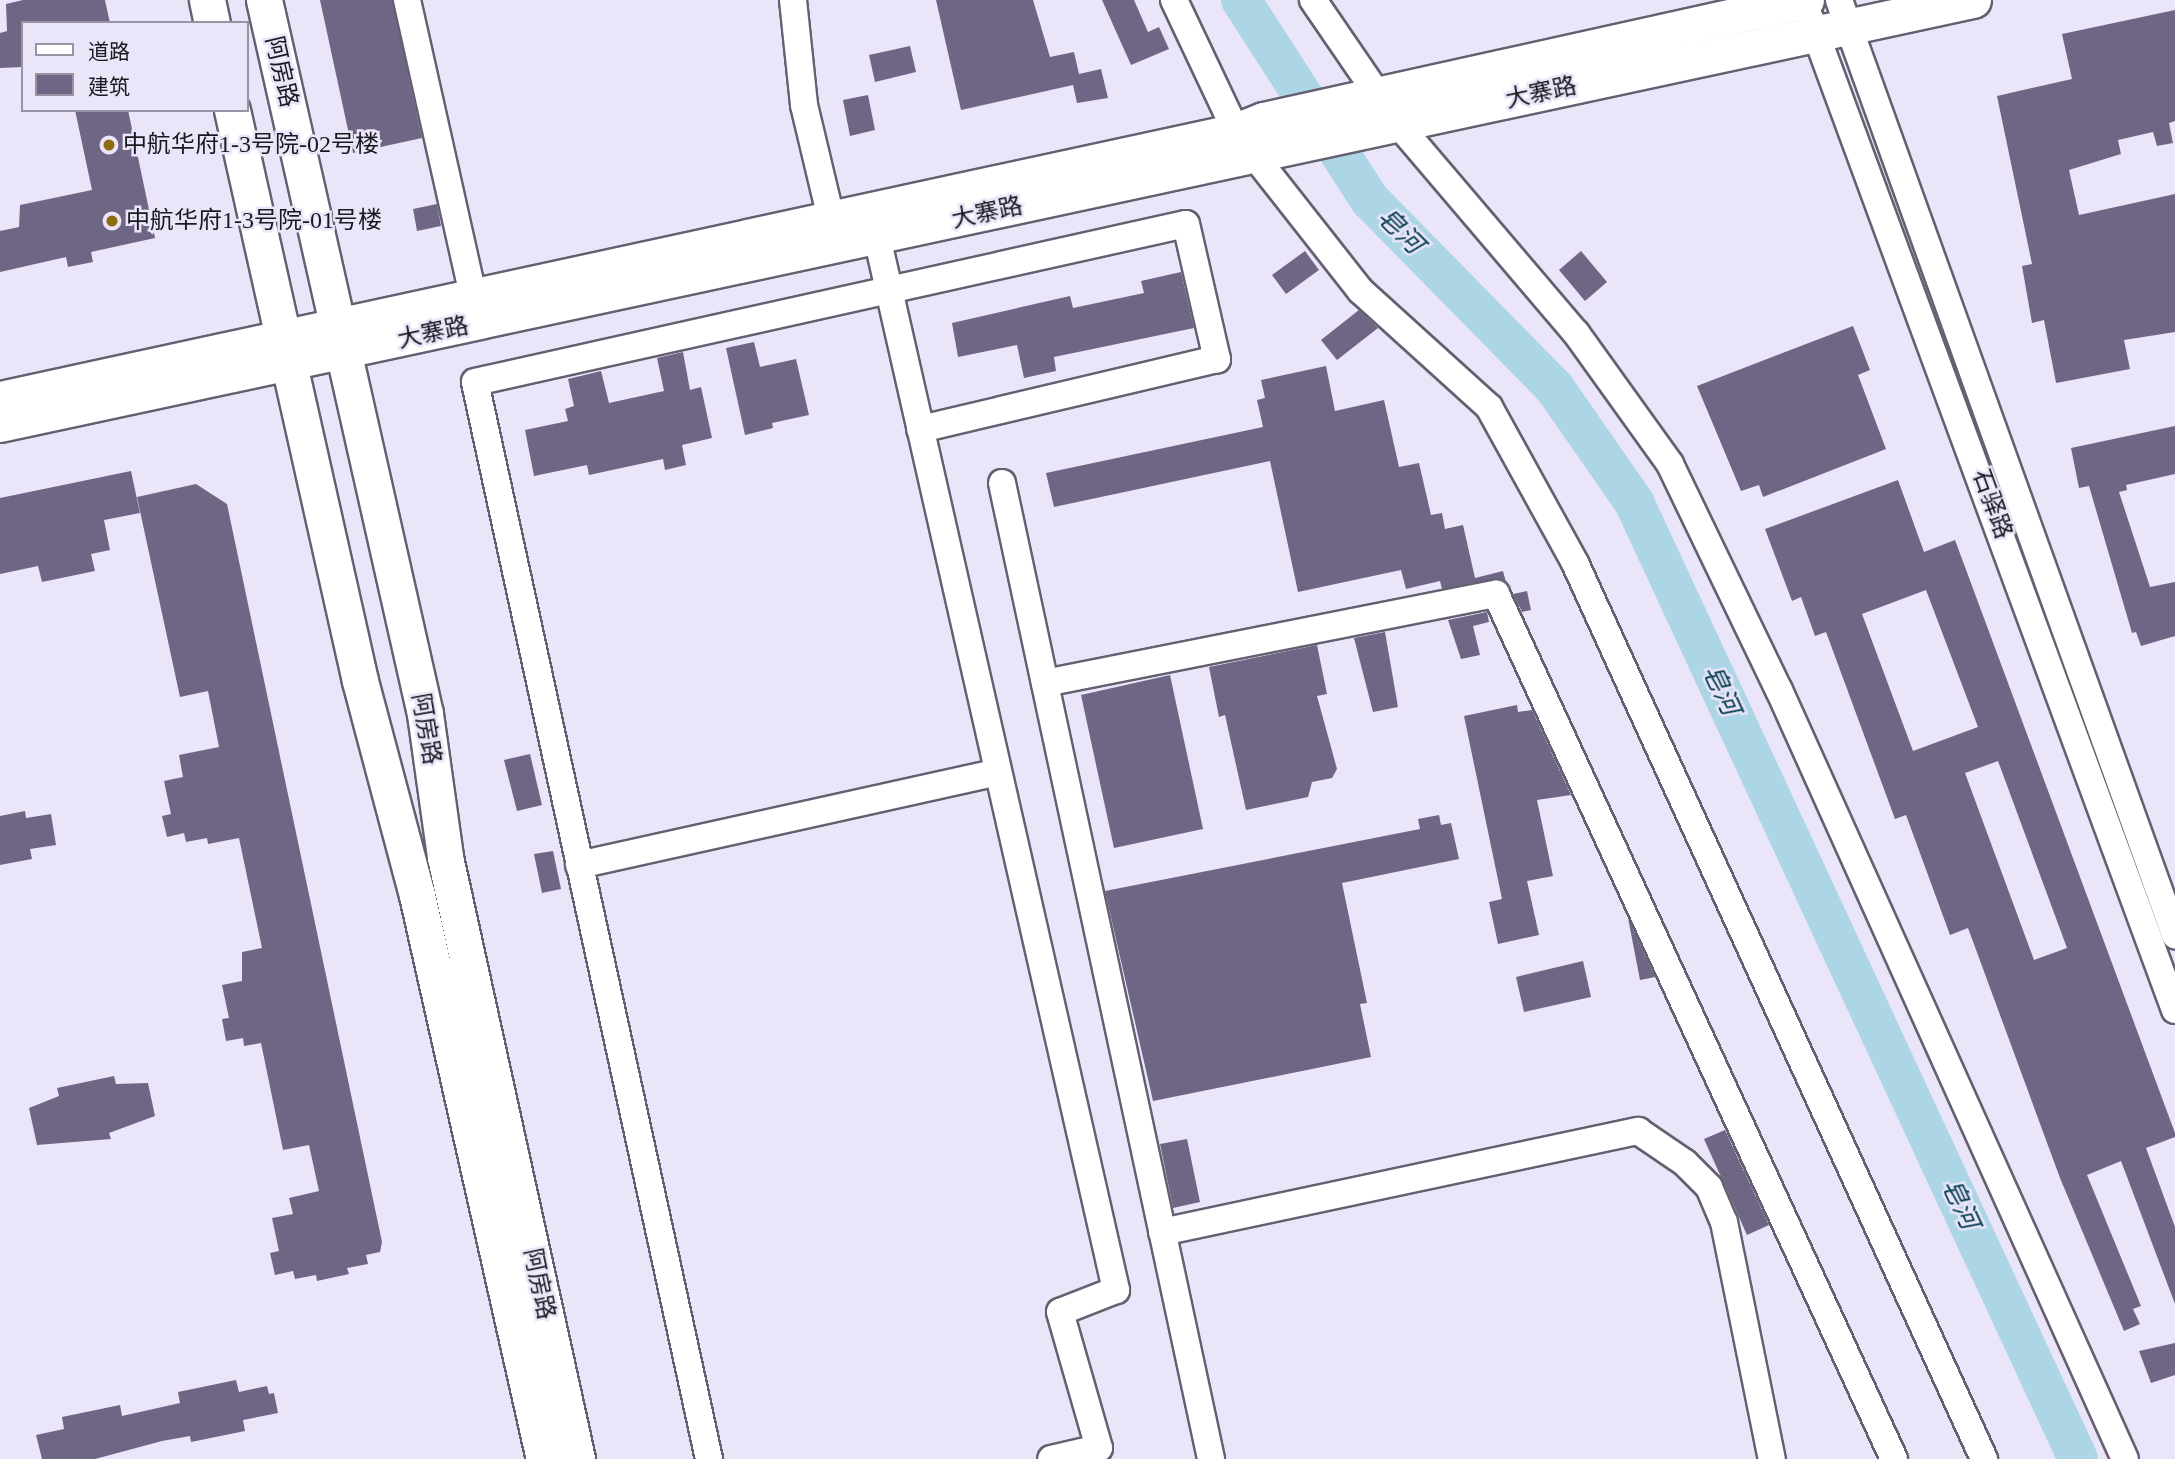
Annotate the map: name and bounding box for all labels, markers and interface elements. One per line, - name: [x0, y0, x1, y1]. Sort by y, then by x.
- legend: [21, 21, 248, 112]
- street label: 阿房路: [259, 34, 303, 110]
- text: 道路: [88, 40, 130, 64]
- street label: 大寨路: [1503, 71, 1579, 115]
- text: 建筑: [88, 75, 130, 99]
- place label: 中航华府1-3号院-02号楼: [123, 131, 379, 159]
- marker: 中航华府1-3号院-02号楼: [101, 137, 117, 153]
- street label: 大寨路: [949, 191, 1025, 235]
- water label: 皂河: [1371, 202, 1429, 260]
- place label: 中航华府1-3号院-01号楼: [126, 207, 382, 235]
- marker: 中航华府1-3号院-01号楼: [104, 213, 120, 229]
- street label: 大寨路: [395, 311, 471, 355]
- street label: 石驿路: [1966, 465, 2018, 543]
- water label: 皂河: [1696, 660, 1746, 720]
- street label: 阿房路: [406, 691, 446, 767]
- water label: 皂河: [1935, 1174, 1985, 1234]
- street label: 阿房路: [517, 1246, 561, 1322]

